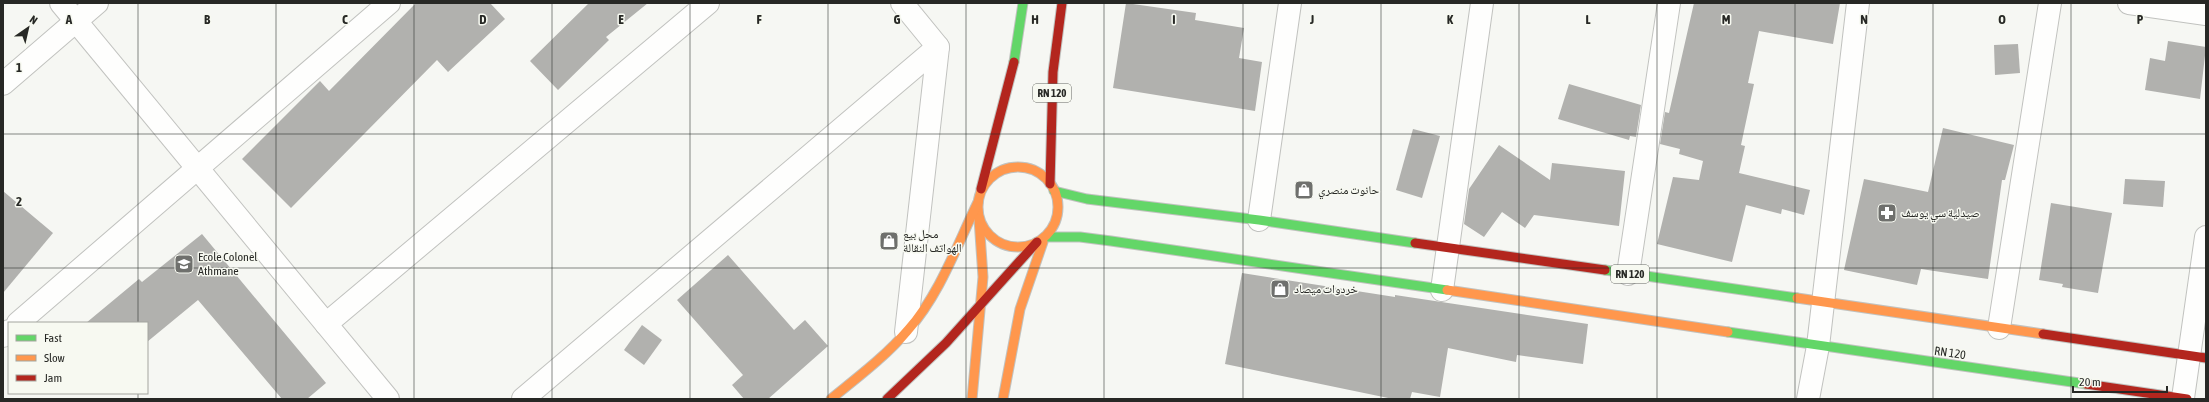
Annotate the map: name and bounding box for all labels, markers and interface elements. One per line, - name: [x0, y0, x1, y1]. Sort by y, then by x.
- north arrow: [8, 8, 48, 48]
- text: A: [65, 12, 73, 27]
- text: B: [204, 12, 211, 27]
- text: C: [342, 12, 348, 27]
- text: D: [479, 12, 487, 27]
- text: E: [618, 12, 624, 27]
- text: F: [756, 12, 762, 27]
- text: G: [894, 12, 901, 27]
- text: H: [1031, 12, 1039, 27]
- text: I: [1172, 12, 1176, 27]
- text: J: [1309, 12, 1314, 27]
- text: K: [1447, 12, 1454, 27]
- text: L: [1585, 12, 1591, 27]
- text: M: [1722, 12, 1731, 27]
- text: N: [1860, 12, 1868, 27]
- text: O: [1998, 12, 2006, 27]
- text: P: [2137, 12, 2144, 27]
- text: N: [28, 13, 40, 27]
- text: 1: [16, 60, 22, 75]
- road number: RN 120: [1033, 84, 1071, 102]
- shop icon: حانوت منصري: [1293, 179, 1315, 201]
- place label: حانوت منصري: [1318, 183, 1379, 200]
- text: 2: [16, 194, 22, 209]
- pharmacy icon: صيدلية سي يوسف: [1876, 202, 1898, 224]
- place label: صيدلية سي يوسف: [1901, 206, 1980, 223]
- place label: محل بيع الهواتف النقالة: [903, 227, 962, 255]
- shop icon: محل بيع الهواتف النقالة: [878, 230, 900, 252]
- place label: Ecole Colonel Athmane: [198, 250, 258, 278]
- school or university icon: Ecole Colonel Athmane: [173, 253, 195, 275]
- road number: RN 120: [1611, 265, 1649, 283]
- shop icon: خردوات ميصاد: [1269, 278, 1291, 300]
- place label: خردوات ميصاد: [1294, 282, 1358, 296]
- legend: [8, 322, 148, 394]
- text: Fast: [44, 331, 62, 345]
- street label: RN 120: [1933, 344, 1967, 362]
- text: Slow: [44, 351, 65, 365]
- scale bar: [2073, 368, 2167, 394]
- text: Jam: [44, 371, 62, 385]
- text: 20 m: [2079, 375, 2101, 389]

